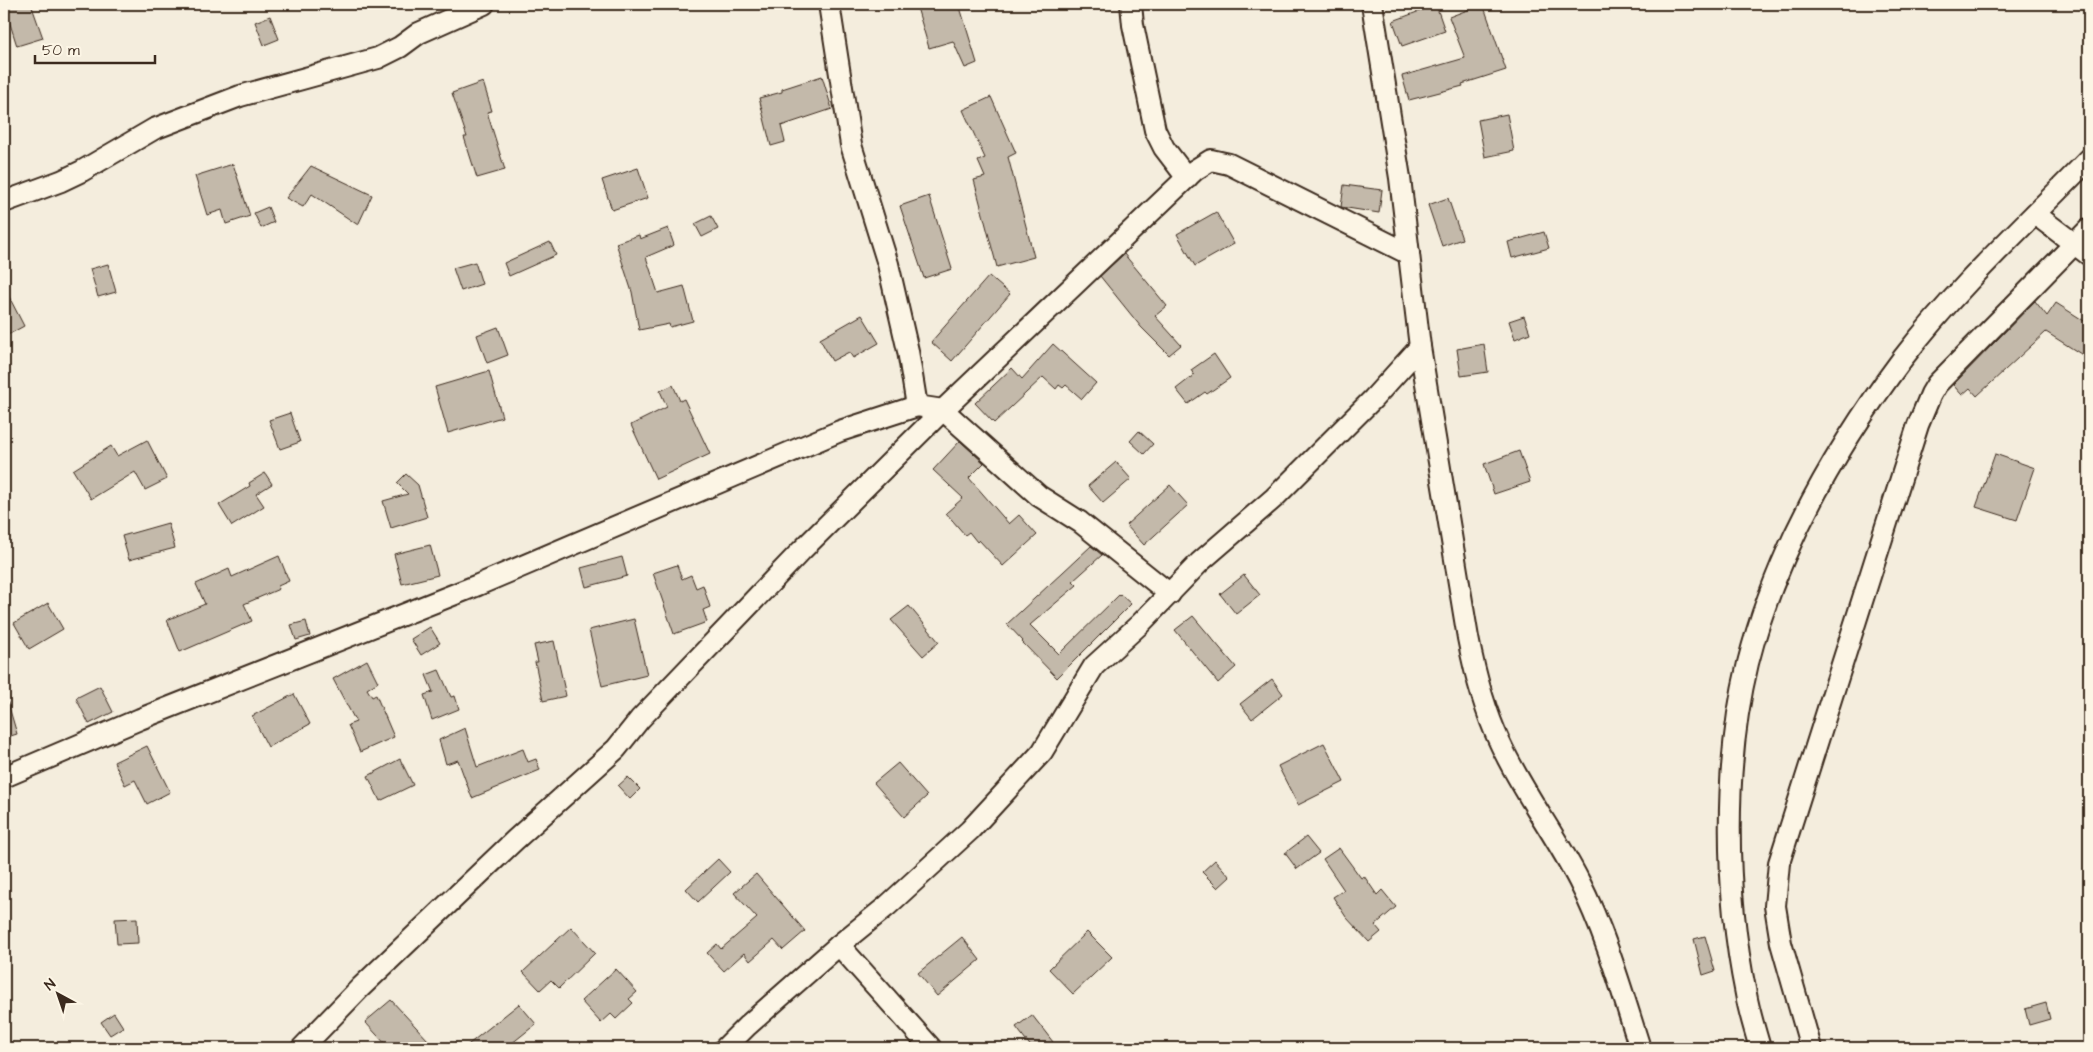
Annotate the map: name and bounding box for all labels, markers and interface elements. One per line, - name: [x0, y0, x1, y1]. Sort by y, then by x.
- scale bar: [35, 32, 155, 64]
- text: 50 m: [42, 40, 80, 61]
- north arrow: [32, 970, 82, 1020]
- text: N: [40, 974, 60, 995]

